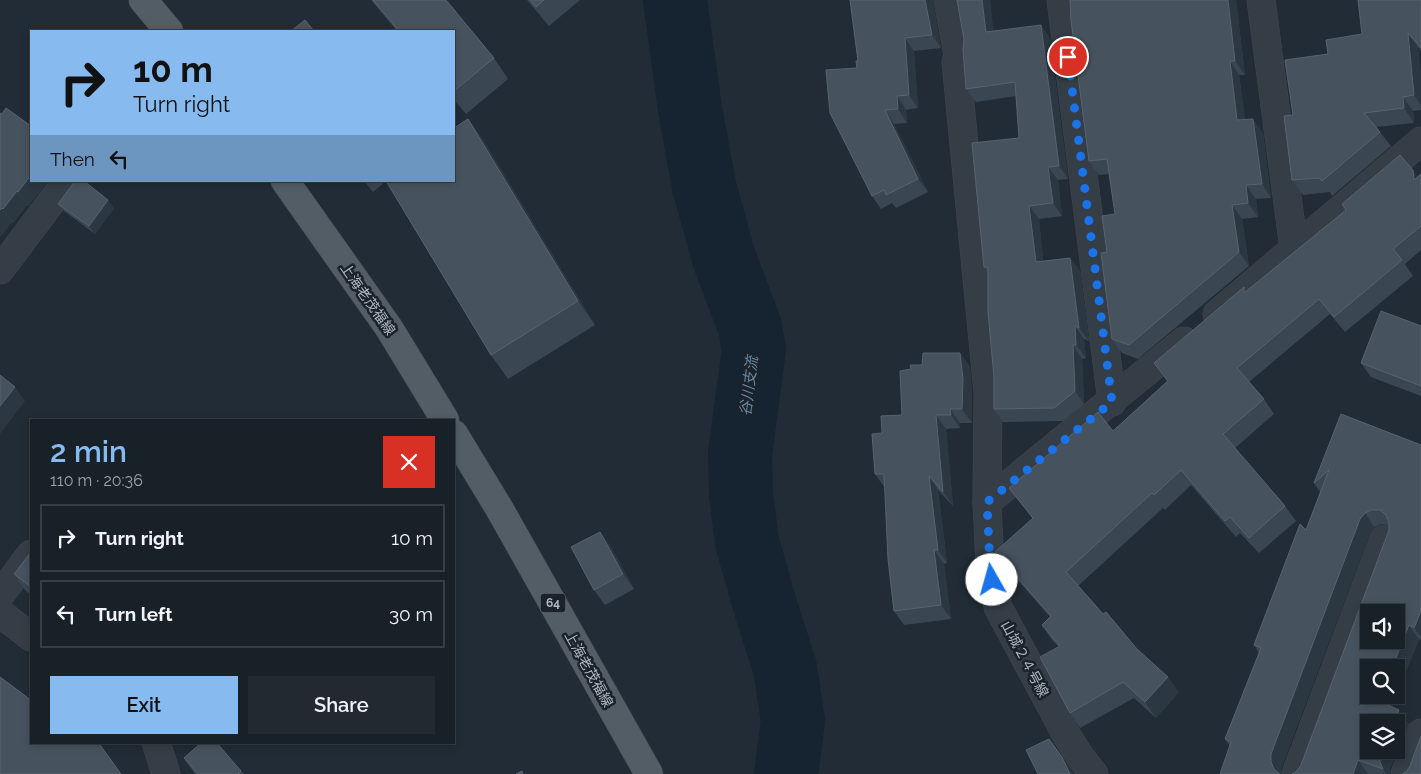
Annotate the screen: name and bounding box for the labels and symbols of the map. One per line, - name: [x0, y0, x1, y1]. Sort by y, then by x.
- pin: [1047, 36, 1089, 78]
- street label: 上海老茂福線: [337, 260, 399, 338]
- water label: 谷川支流: [736, 353, 762, 417]
- position arrow: [965, 553, 1017, 605]
- road number: 64: [540, 594, 566, 612]
- street label: 山城２４号線: [998, 618, 1052, 700]
- street label: 上海老茂福線: [562, 628, 616, 710]

